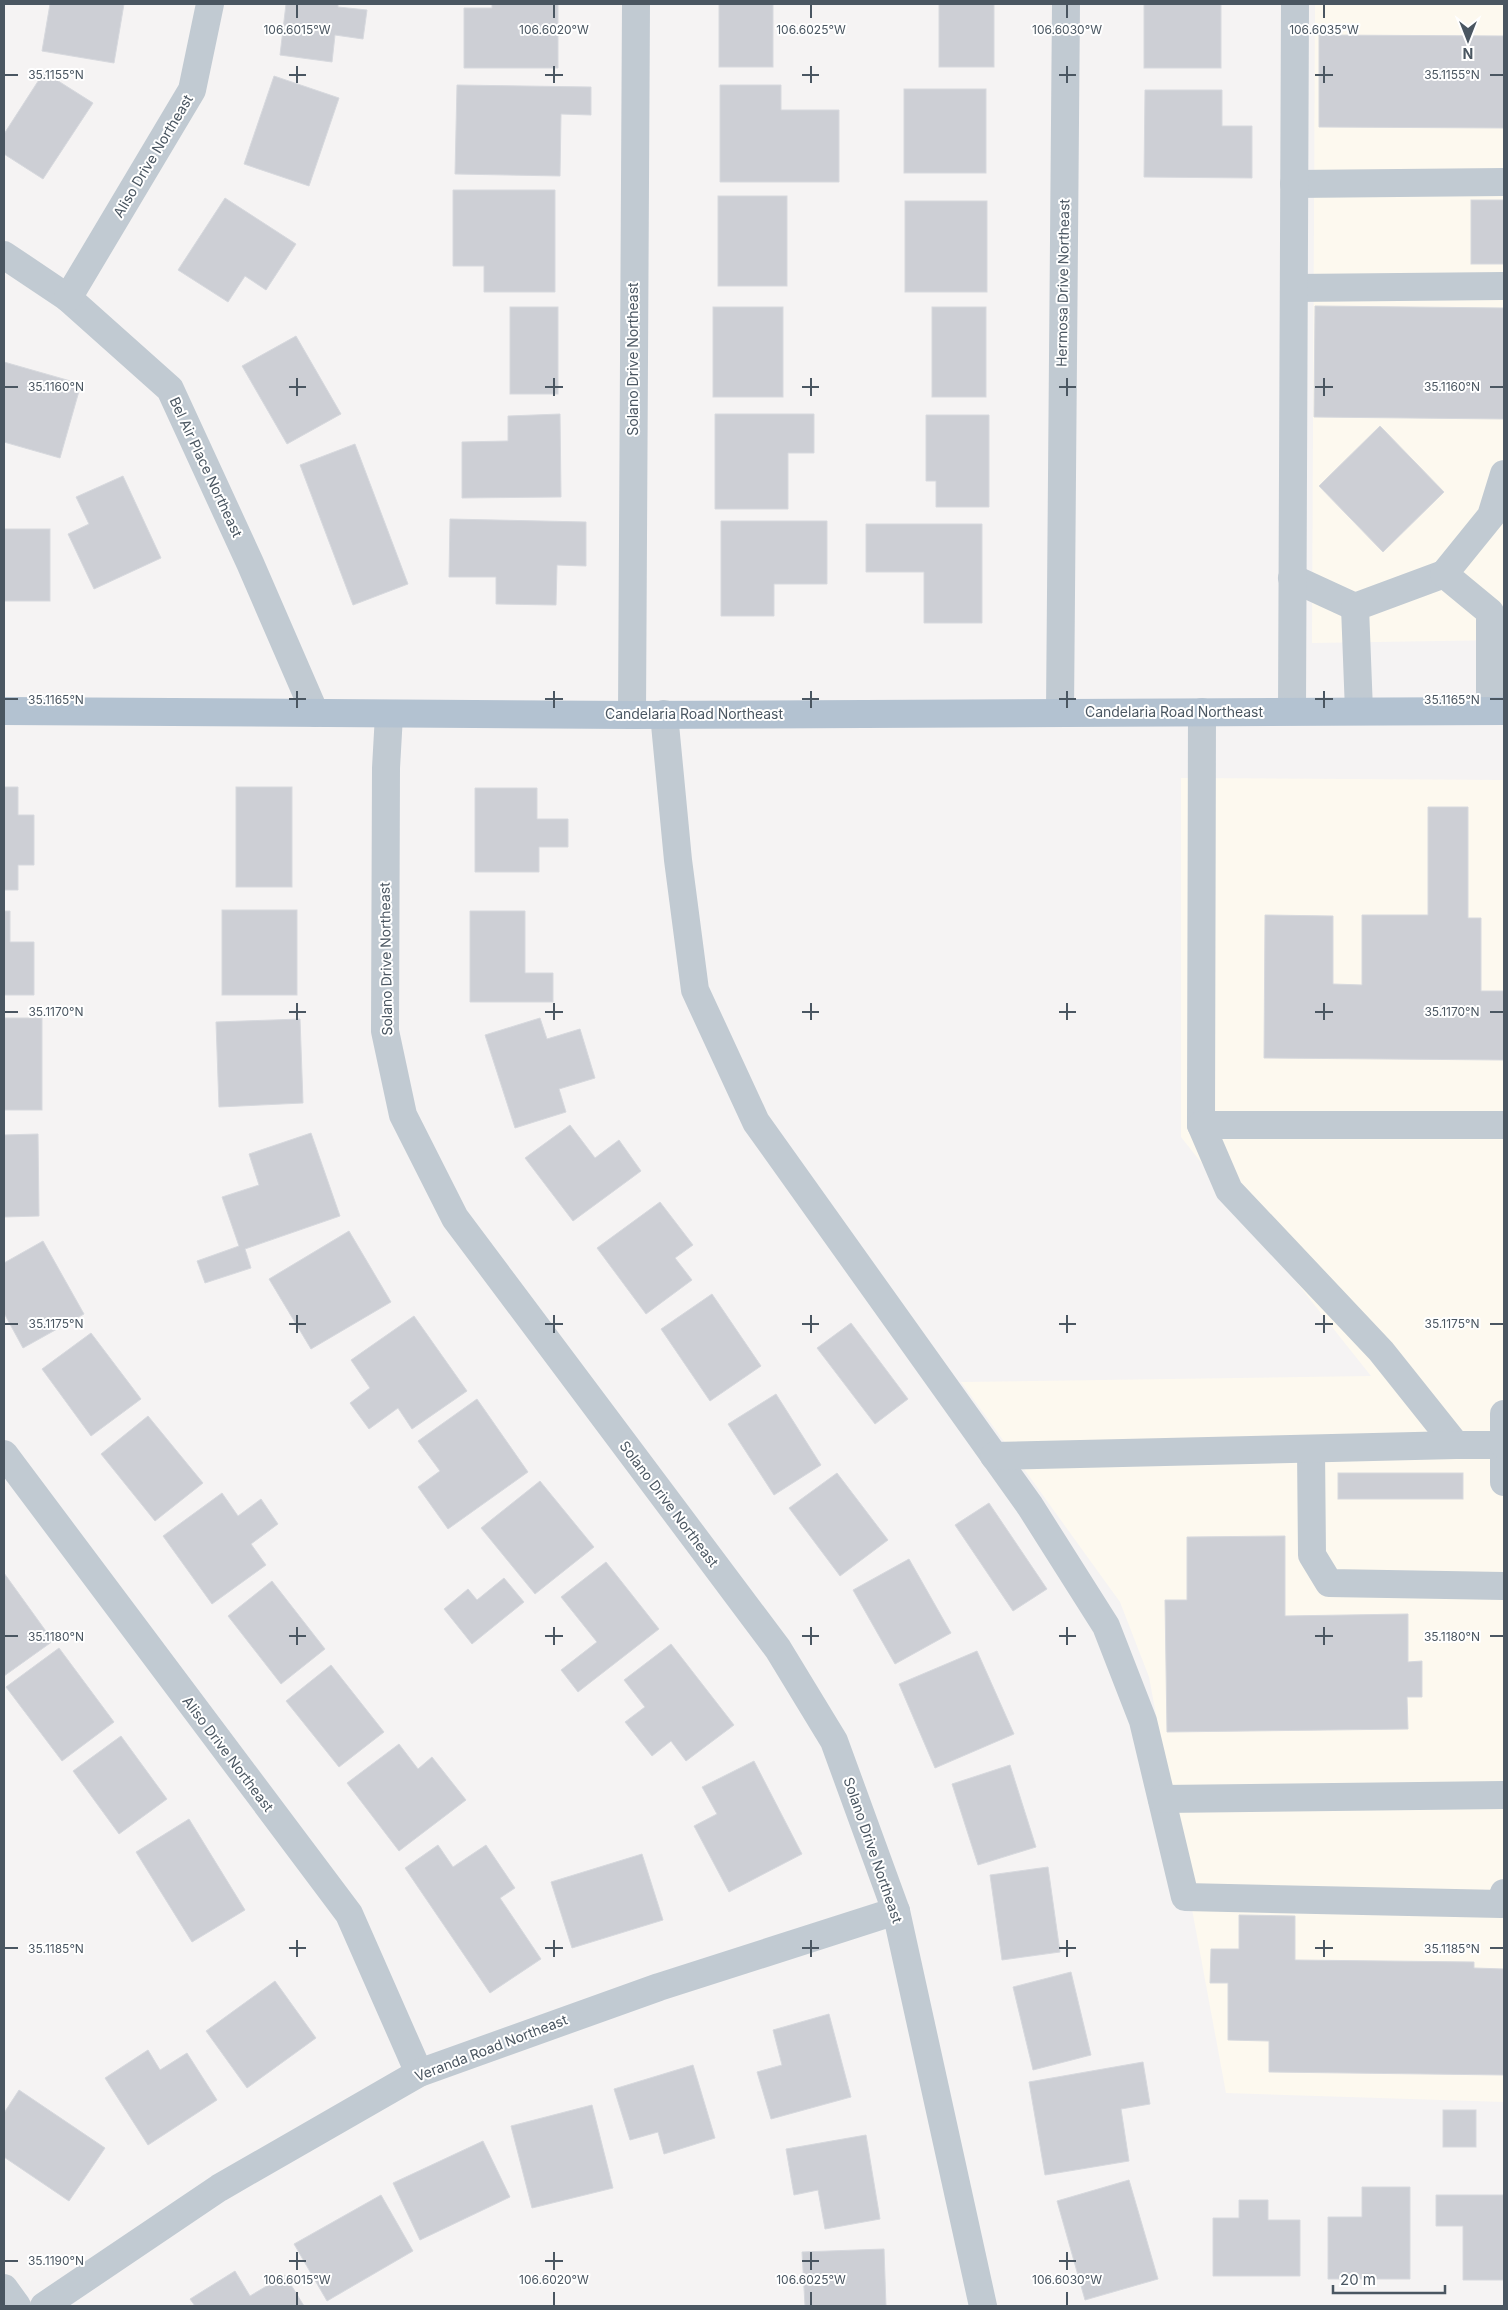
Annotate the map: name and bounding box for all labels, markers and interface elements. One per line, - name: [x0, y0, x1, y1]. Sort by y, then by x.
- north arrow: [1443, 15, 1493, 65]
- text: 106.6015°W: [263, 22, 331, 37]
- text: 106.6020°W: [519, 22, 589, 37]
- text: 106.6025°W: [776, 22, 846, 37]
- text: 106.6030°W: [1032, 22, 1102, 37]
- text: 106.6035°W: [1289, 22, 1359, 37]
- text: N: [1463, 45, 1473, 62]
- text: 35.1155°N: [28, 67, 84, 82]
- text: 35.1155°N: [1424, 67, 1480, 82]
- street label: Aliso Drive Northeast: [109, 91, 196, 220]
- street label: Hermosa Drive Northeast: [1053, 198, 1072, 367]
- street label: Solano Drive Northeast: [624, 282, 641, 436]
- text: 35.1160°N: [28, 379, 84, 394]
- text: 35.1160°N: [1424, 379, 1480, 394]
- street label: Bel Air Place Northeast: [166, 394, 247, 540]
- text: 35.1165°N: [28, 692, 84, 707]
- text: 35.1165°N: [1424, 692, 1480, 707]
- street label: Candelaria Road Northeast: [1085, 703, 1263, 720]
- street label: Candelaria Road Northeast: [605, 705, 783, 722]
- street label: Solano Drive Northeast: [376, 882, 395, 1036]
- text: 35.1170°N: [28, 1004, 84, 1019]
- text: 35.1170°N: [1424, 1004, 1480, 1019]
- text: 35.1175°N: [28, 1316, 84, 1331]
- text: 35.1175°N: [1424, 1316, 1480, 1331]
- street label: Solano Drive Northeast: [616, 1437, 723, 1570]
- text: 35.1180°N: [28, 1629, 84, 1644]
- text: 35.1180°N: [1424, 1629, 1480, 1644]
- street label: Aliso Drive Northeast: [179, 1693, 278, 1815]
- street label: Solano Drive Northeast: [840, 1775, 907, 1925]
- text: 35.1185°N: [28, 1941, 84, 1956]
- text: 35.1185°N: [1424, 1941, 1480, 1956]
- street label: Veranda Road Northeast: [412, 2010, 570, 2084]
- text: 35.1190°N: [28, 2253, 84, 2268]
- scale bar: [1333, 2262, 1446, 2294]
- text: 20 m: [1340, 2270, 1376, 2289]
- text: 106.6015°W: [263, 2272, 331, 2287]
- text: 106.6020°W: [519, 2272, 589, 2287]
- text: 106.6025°W: [776, 2272, 846, 2287]
- text: 106.6030°W: [1032, 2272, 1102, 2287]

